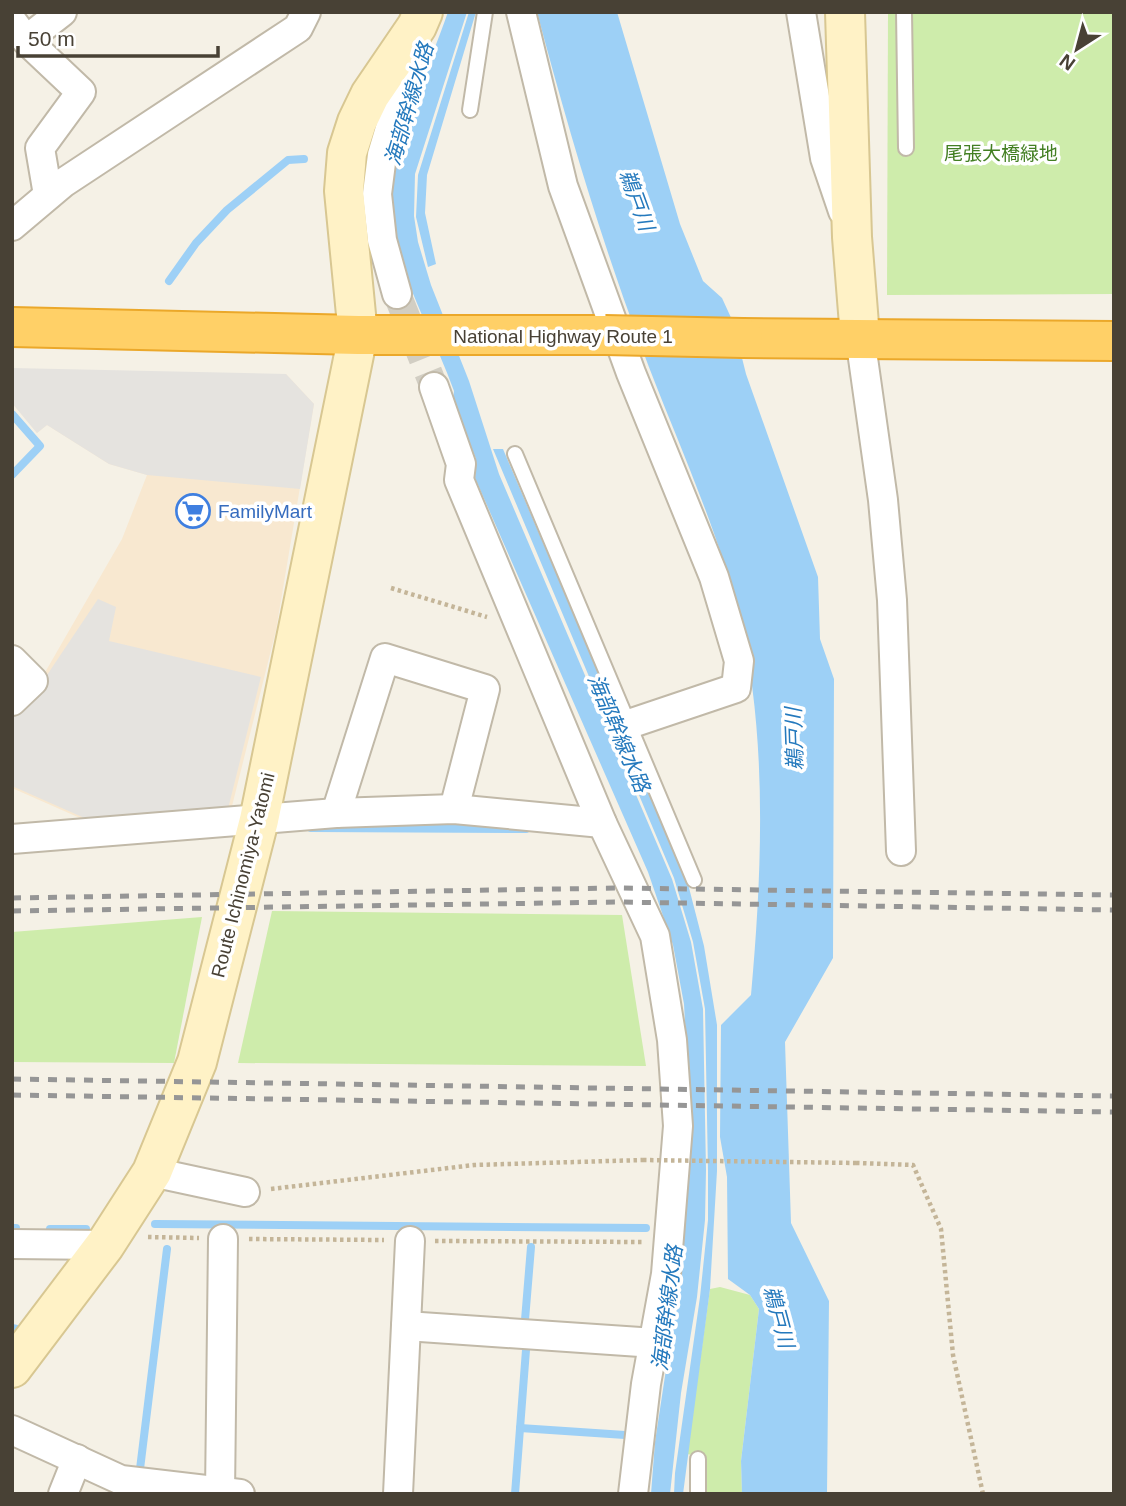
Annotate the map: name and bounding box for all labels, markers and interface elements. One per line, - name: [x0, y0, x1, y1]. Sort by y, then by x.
- scale bar: [18, 14, 217, 58]
- north arrow: [1042, 14, 1112, 84]
- text: 50 m: [28, 27, 75, 50]
- water label: 海部幹線水路: [381, 38, 438, 168]
- text: N: [1056, 50, 1079, 75]
- park label: 尾張大橋緑地: [944, 143, 1058, 164]
- water label: 鵜戸川: [615, 166, 659, 235]
- street label: National Highway Route 1: [453, 326, 673, 347]
- supermarket icon: FamilyMart: [174, 492, 212, 530]
- place label: FamilyMart: [218, 501, 313, 522]
- water label: 海部幹線水路: [584, 671, 655, 797]
- water label: 鵜戸川: [781, 705, 807, 771]
- street label: Route Ichinomiya-Yatomi: [207, 770, 279, 980]
- water label: 海部幹線水路: [648, 1242, 686, 1372]
- water label: 鵜戸川: [760, 1284, 799, 1352]

